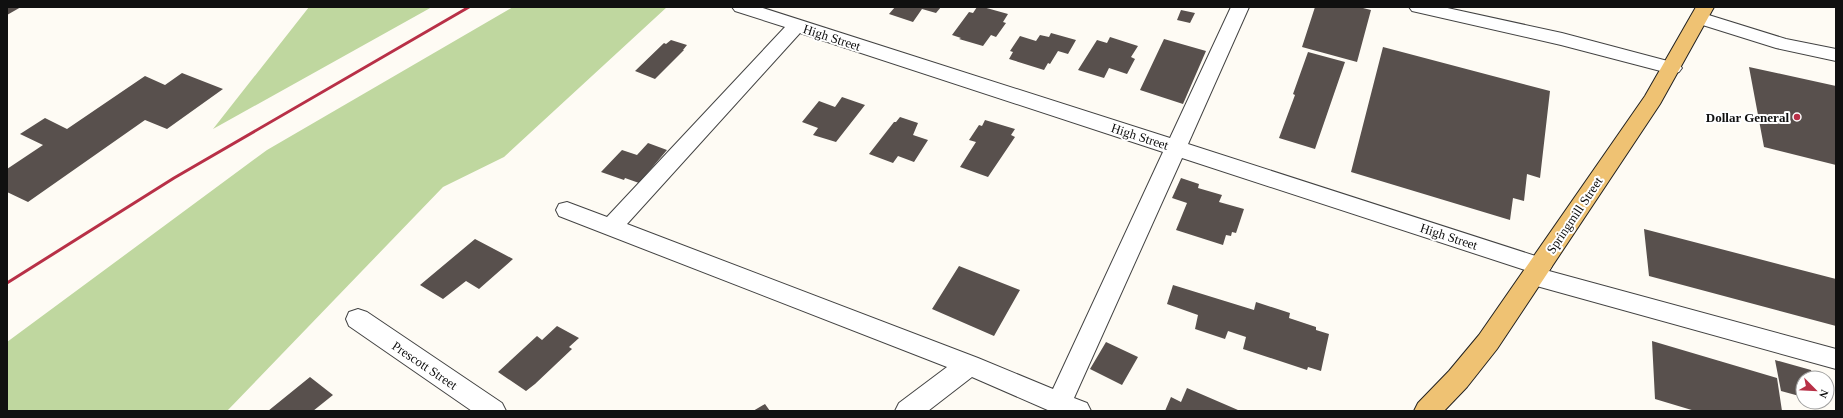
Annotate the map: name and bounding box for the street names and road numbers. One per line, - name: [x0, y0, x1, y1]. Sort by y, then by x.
- street label: High Street: [801, 21, 863, 54]
- street label: High Street: [1109, 120, 1171, 153]
- street label: Springmill Street: [1543, 174, 1606, 256]
- street label: High Street: [1418, 220, 1480, 253]
- street label: Prescott Street: [389, 338, 461, 393]

